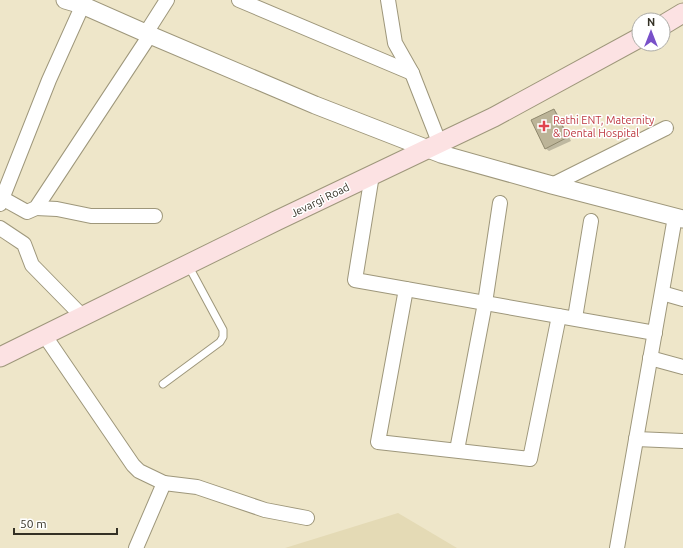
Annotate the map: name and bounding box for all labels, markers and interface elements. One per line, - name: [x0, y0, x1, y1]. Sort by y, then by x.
- north arrow: [631, 12, 671, 52]
- text: N: [647, 16, 655, 28]
- place label: Rathi ENT, Maternity & Dental Hospital: [553, 114, 655, 139]
- marker: Rathi ENT, Maternity & Dental Hospital: [538, 120, 550, 132]
- street label: Jevargi Road: [289, 181, 351, 219]
- scale bar: [14, 510, 117, 536]
- text: 50 m: [20, 517, 47, 530]

